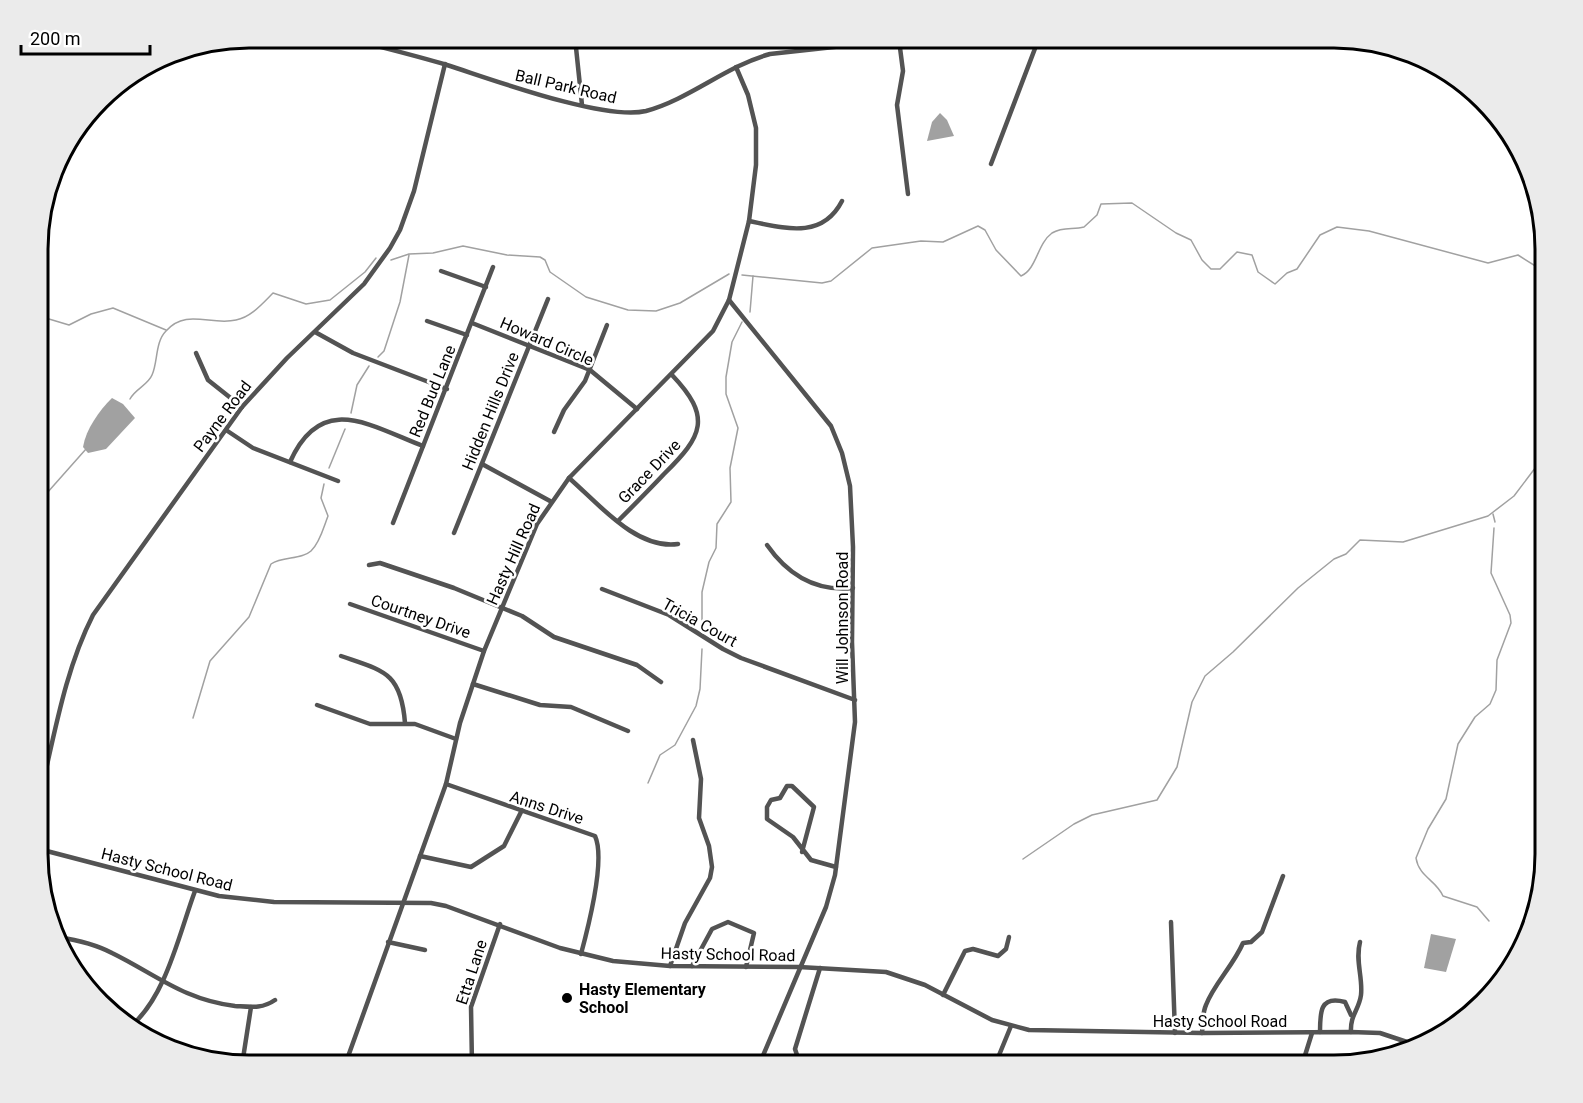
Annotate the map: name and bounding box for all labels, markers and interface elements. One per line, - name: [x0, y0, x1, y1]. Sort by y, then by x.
- scale bar: [21, 18, 150, 56]
- text: 200 m: [30, 28, 81, 49]
- street label: Ball Park Road: [513, 66, 618, 107]
- street label: Howard Circle: [497, 313, 596, 370]
- street label: Red Bud Lane: [405, 342, 460, 440]
- street label: Hidden Hills Drive: [458, 349, 523, 473]
- street label: Payne Road: [189, 377, 255, 456]
- street label: Grace Drive: [614, 435, 684, 507]
- street label: Hasty Hill Road: [483, 501, 544, 608]
- street label: Will Johnson Road: [833, 552, 852, 684]
- street label: Courtney Drive: [369, 591, 473, 642]
- street label: Tricia Court: [659, 594, 740, 651]
- street label: Anns Drive: [508, 787, 586, 828]
- street label: Hasty School Road: [99, 844, 235, 895]
- street label: Etta Lane: [452, 937, 491, 1007]
- street label: Hasty School Road: [661, 944, 795, 965]
- place label: Hasty Elementary School: [579, 980, 707, 1017]
- marker: Hasty Elementary School: [560, 991, 574, 1005]
- street label: Hasty School Road: [1153, 1012, 1287, 1031]

